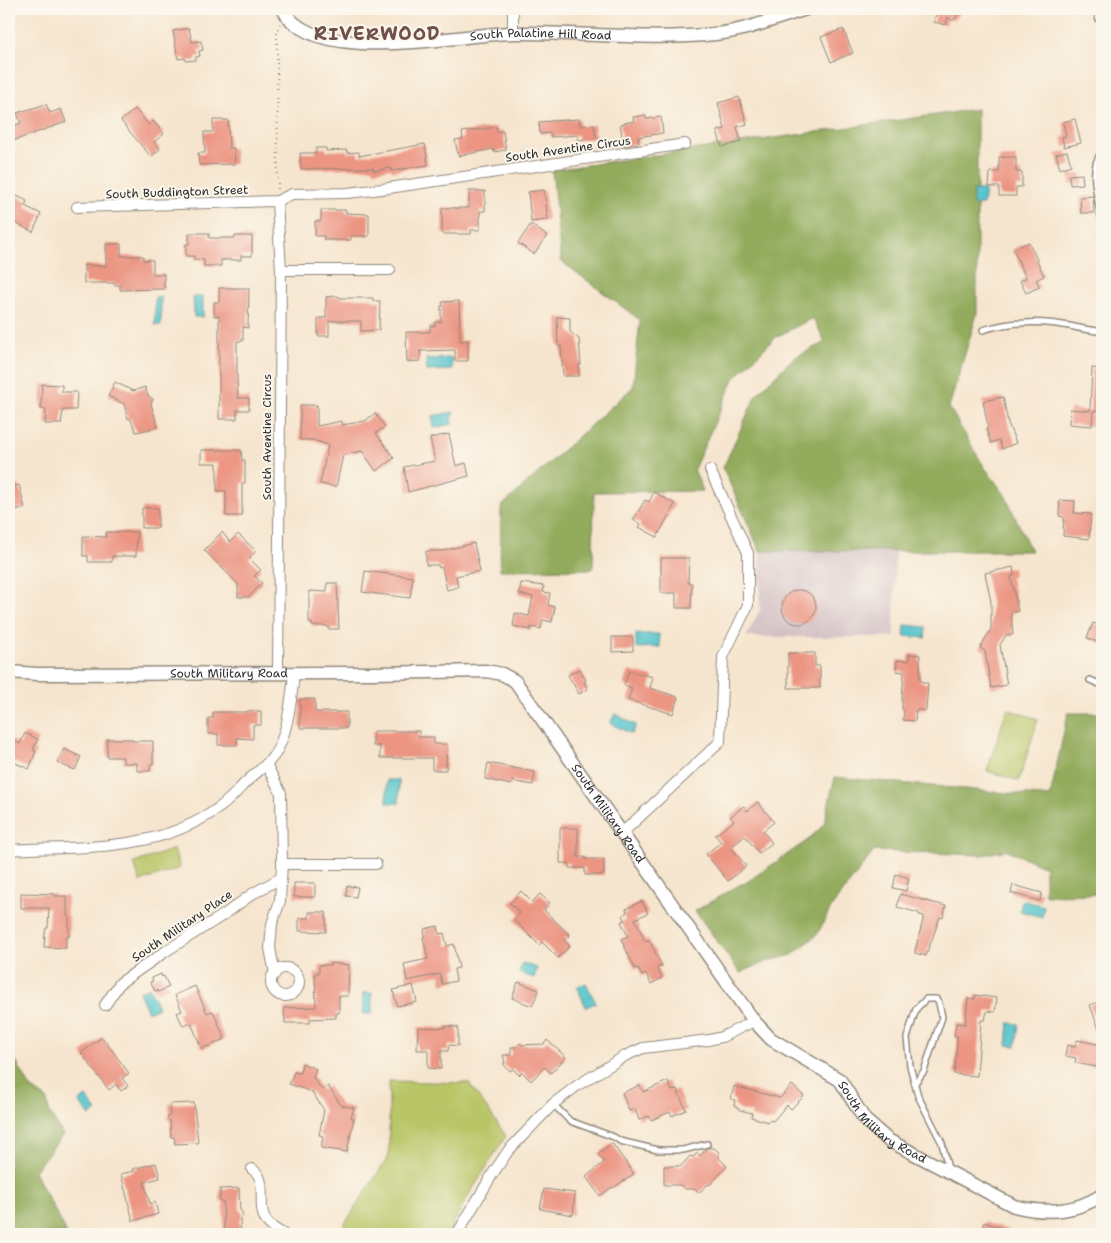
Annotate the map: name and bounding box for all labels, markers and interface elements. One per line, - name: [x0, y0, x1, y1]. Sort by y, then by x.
- district label: RIVERWOOD: [314, 22, 440, 46]
- street label: South Palatine Hill Road: [469, 25, 612, 44]
- street label: South Aventine Circus: [504, 132, 632, 166]
- street label: South Buddington Street: [105, 182, 249, 202]
- street label: South Aventine Circus: [259, 374, 275, 500]
- street label: South Military Road: [170, 665, 288, 682]
- street label: South Military Road: [568, 761, 649, 867]
- street label: South Military Place: [129, 886, 236, 966]
- street label: South Military Road: [834, 1078, 930, 1167]

